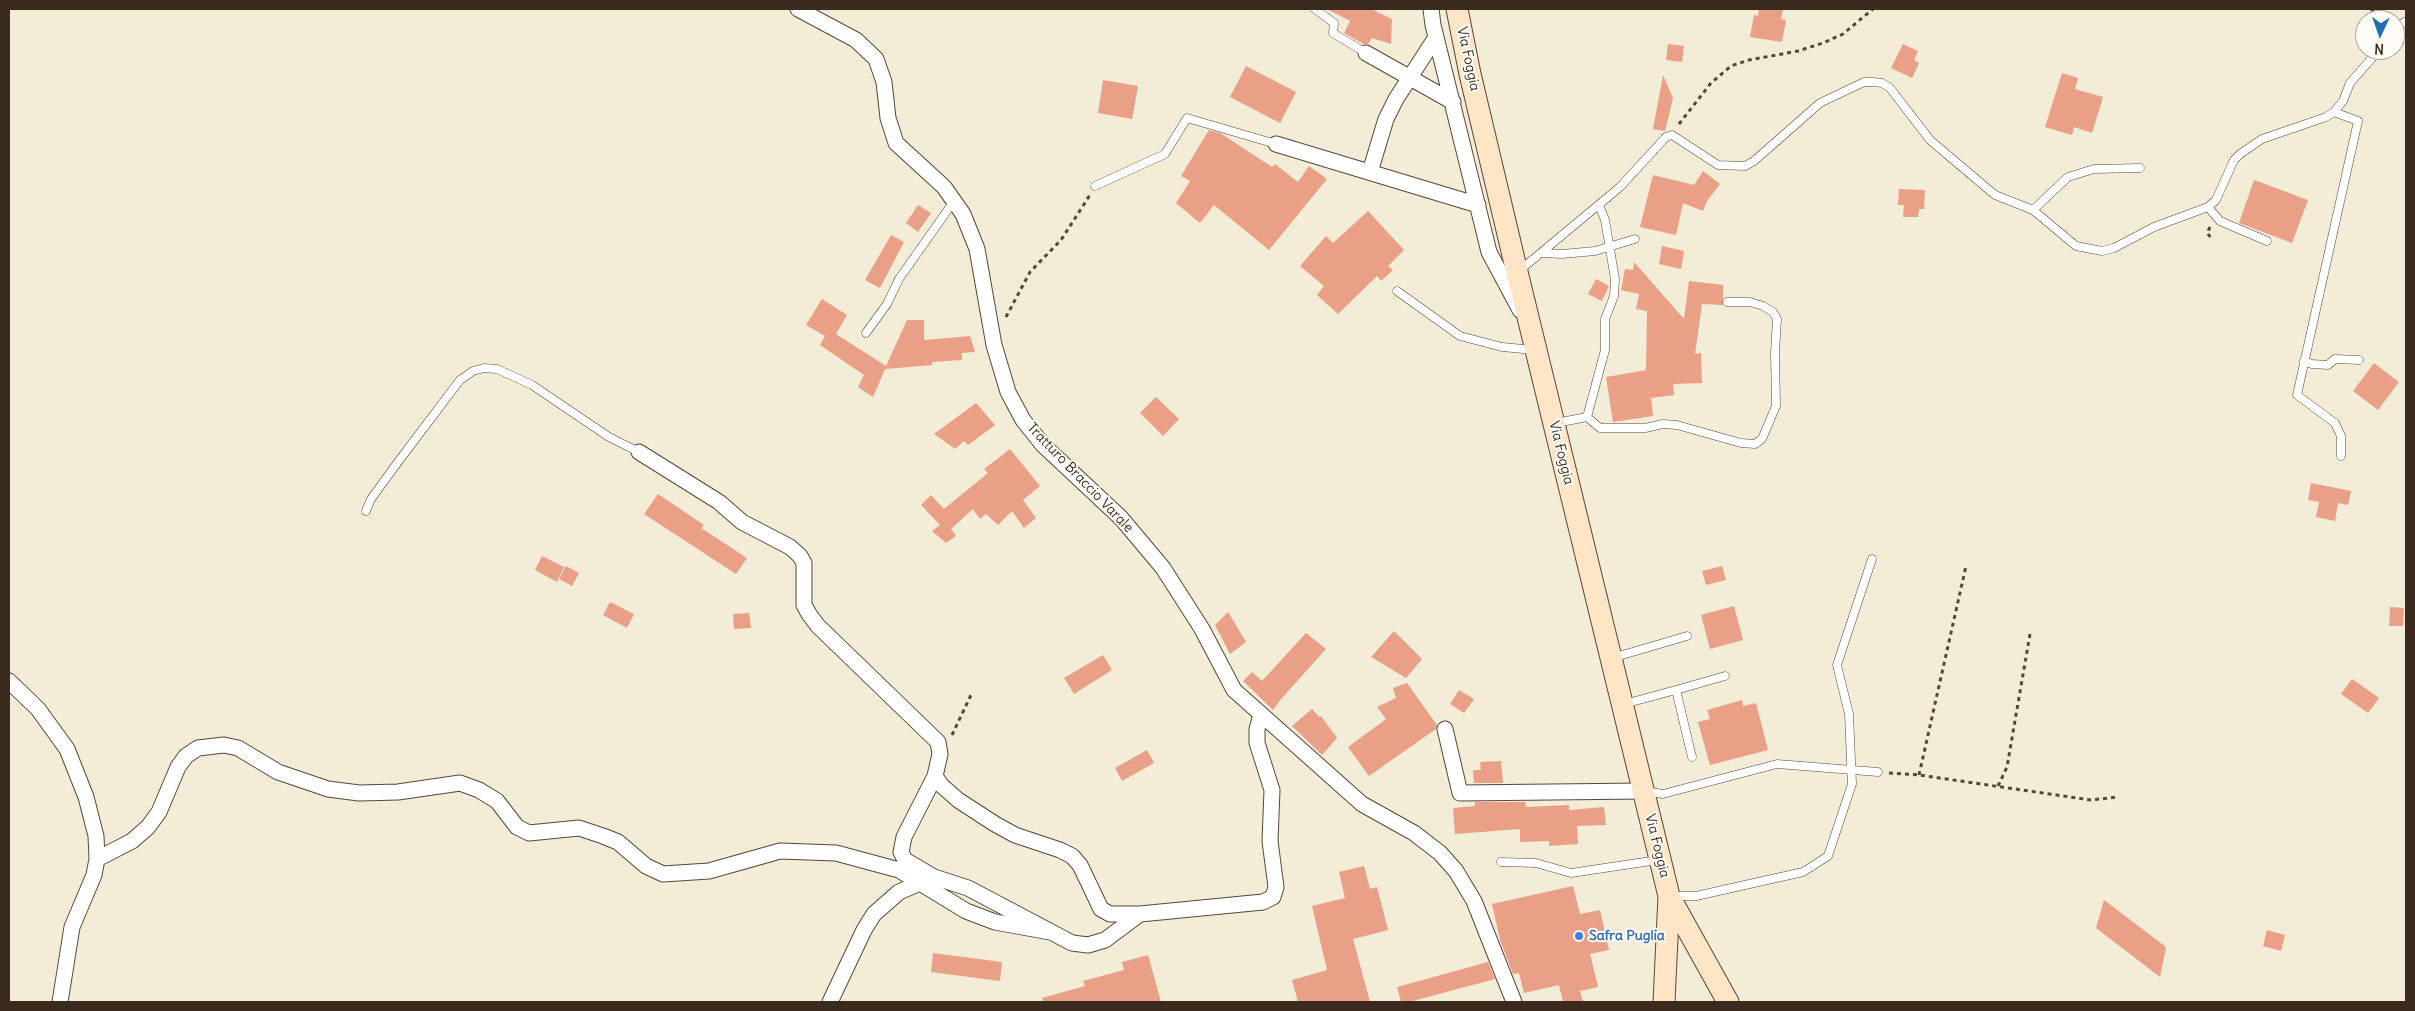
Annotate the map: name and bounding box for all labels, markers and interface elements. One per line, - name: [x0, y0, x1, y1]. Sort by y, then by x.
- north arrow: [2355, 10, 2405, 60]
- street label: Via Foggia: [1453, 25, 1483, 93]
- text: N: [2374, 40, 2385, 58]
- street label: Via Foggia: [1545, 419, 1577, 487]
- street label: Tratturo Braccio Varale: [1023, 420, 1137, 536]
- street label: Via Foggia: [1641, 812, 1673, 880]
- place label: Safra Puglia: [1589, 928, 1665, 944]
- marker: Safra Puglia: [1573, 930, 1585, 942]

